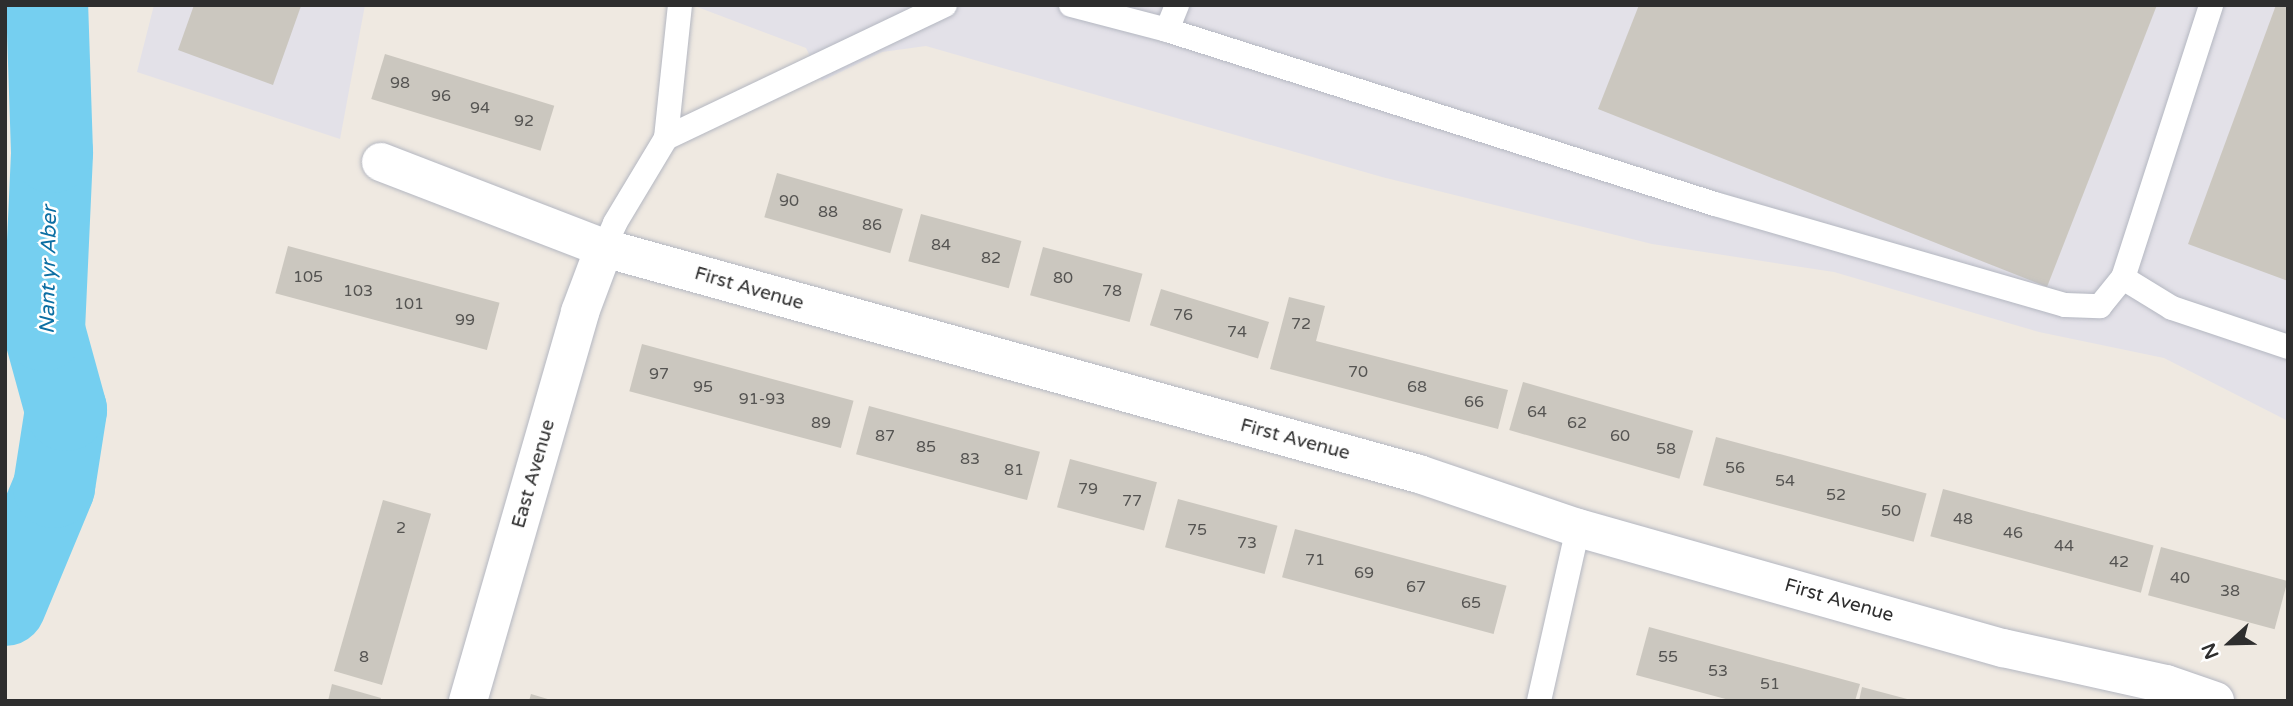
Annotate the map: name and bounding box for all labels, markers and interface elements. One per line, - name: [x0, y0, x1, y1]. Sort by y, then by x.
- house number: 98: [390, 73, 410, 93]
- house number: 96: [431, 86, 451, 106]
- house number: 94: [470, 98, 490, 118]
- house number: 92: [514, 111, 534, 131]
- house number: 90: [779, 191, 799, 211]
- house number: 88: [818, 202, 838, 222]
- water label: Nant yr Aber: [35, 206, 63, 334]
- house number: 86: [862, 215, 882, 235]
- house number: 84: [931, 235, 951, 255]
- house number: 82: [981, 248, 1001, 268]
- street label: First Avenue: [692, 263, 806, 315]
- house number: 105: [293, 267, 323, 287]
- house number: 80: [1053, 268, 1073, 288]
- house number: 103: [343, 281, 373, 301]
- house number: 78: [1102, 281, 1122, 301]
- house number: 101: [394, 294, 424, 314]
- house number: 76: [1173, 305, 1193, 325]
- house number: 99: [455, 310, 475, 330]
- house number: 72: [1291, 314, 1311, 334]
- house number: 74: [1227, 322, 1247, 342]
- house number: 70: [1348, 362, 1368, 382]
- house number: 97: [649, 364, 669, 384]
- house number: 95: [693, 377, 713, 397]
- house number: 68: [1407, 377, 1427, 397]
- house number: 91-93: [739, 389, 785, 409]
- house number: 66: [1464, 392, 1484, 412]
- house number: 64: [1527, 402, 1547, 422]
- house number: 89: [811, 413, 831, 433]
- house number: 62: [1567, 413, 1587, 433]
- street label: First Avenue: [1238, 414, 1352, 466]
- street label: East Avenue: [508, 417, 560, 531]
- house number: 87: [875, 426, 895, 446]
- house number: 60: [1610, 426, 1630, 446]
- house number: 85: [916, 437, 936, 457]
- house number: 58: [1656, 439, 1676, 459]
- house number: 83: [960, 449, 980, 469]
- house number: 56: [1725, 458, 1745, 478]
- house number: 81: [1004, 460, 1024, 480]
- house number: 54: [1775, 471, 1795, 491]
- house number: 79: [1078, 479, 1098, 499]
- house number: 52: [1826, 485, 1846, 505]
- house number: 77: [1122, 491, 1142, 511]
- house number: 50: [1881, 501, 1901, 521]
- house number: 48: [1953, 509, 1973, 529]
- house number: 2: [396, 518, 406, 538]
- house number: 75: [1187, 520, 1207, 540]
- house number: 46: [2003, 523, 2023, 543]
- house number: 73: [1237, 533, 1257, 553]
- house number: 44: [2054, 536, 2074, 556]
- house number: 71: [1305, 550, 1325, 570]
- house number: 42: [2109, 552, 2129, 572]
- house number: 69: [1354, 563, 1374, 583]
- house number: 40: [2170, 568, 2190, 588]
- street label: First Avenue: [1782, 575, 1896, 627]
- house number: 67: [1406, 577, 1426, 597]
- house number: 38: [2220, 581, 2240, 601]
- house number: 65: [1461, 593, 1481, 613]
- north arrow: [2195, 608, 2265, 678]
- text: N: [2197, 640, 2224, 662]
- house number: 8: [359, 647, 369, 667]
- house number: 55: [1658, 647, 1678, 667]
- house number: 53: [1708, 661, 1728, 681]
- house number: 51: [1760, 674, 1780, 694]

